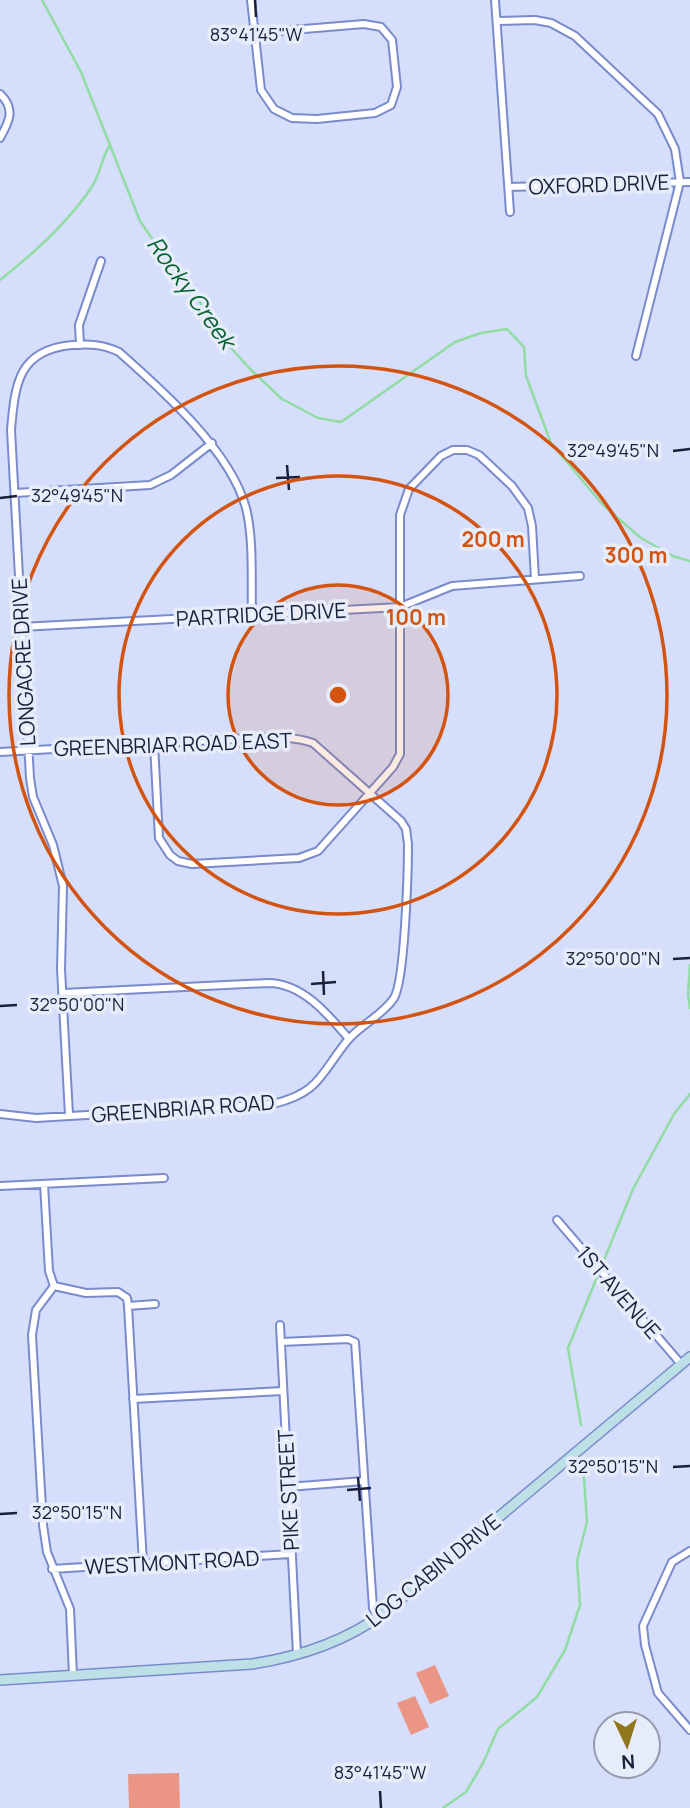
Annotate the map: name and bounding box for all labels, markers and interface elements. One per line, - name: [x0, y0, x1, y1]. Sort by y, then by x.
- text: 83°41'45"W: [210, 22, 303, 46]
- street label: OXFORD DRIVE: [528, 168, 670, 200]
- water label: Rocky Creek: [140, 229, 246, 358]
- text: 32°49'45"N: [567, 438, 659, 462]
- text: 32°49'45"N: [31, 483, 123, 507]
- text: 200 m: [461, 525, 525, 553]
- text: 300 m: [605, 541, 667, 569]
- street label: LONGACRE DRIVE: [5, 577, 41, 747]
- street label: PARTRIDGE DRIVE: [175, 596, 347, 632]
- text: 100 m: [386, 603, 446, 631]
- centre of rings: [326, 683, 350, 707]
- street label: GREENBRIAR ROAD EAST: [54, 726, 293, 762]
- text: 32°50'00"N: [566, 946, 660, 970]
- text: 32°50'00"N: [30, 992, 124, 1016]
- street label: GREENBRIAR ROAD: [90, 1088, 276, 1128]
- street label: 1ST AVENUE: [571, 1239, 667, 1345]
- street label: PIKE STREET: [271, 1428, 305, 1551]
- text: 32°50'15"N: [568, 1454, 658, 1478]
- text: 32°50'15"N: [32, 1500, 122, 1524]
- street label: LOG CABIN DRIVE: [360, 1507, 506, 1633]
- street label: WESTMONT ROAD: [84, 1543, 260, 1581]
- north arrow: [592, 1710, 662, 1780]
- text: N: [620, 1749, 636, 1775]
- text: 83°41'45"W: [334, 1760, 427, 1784]

